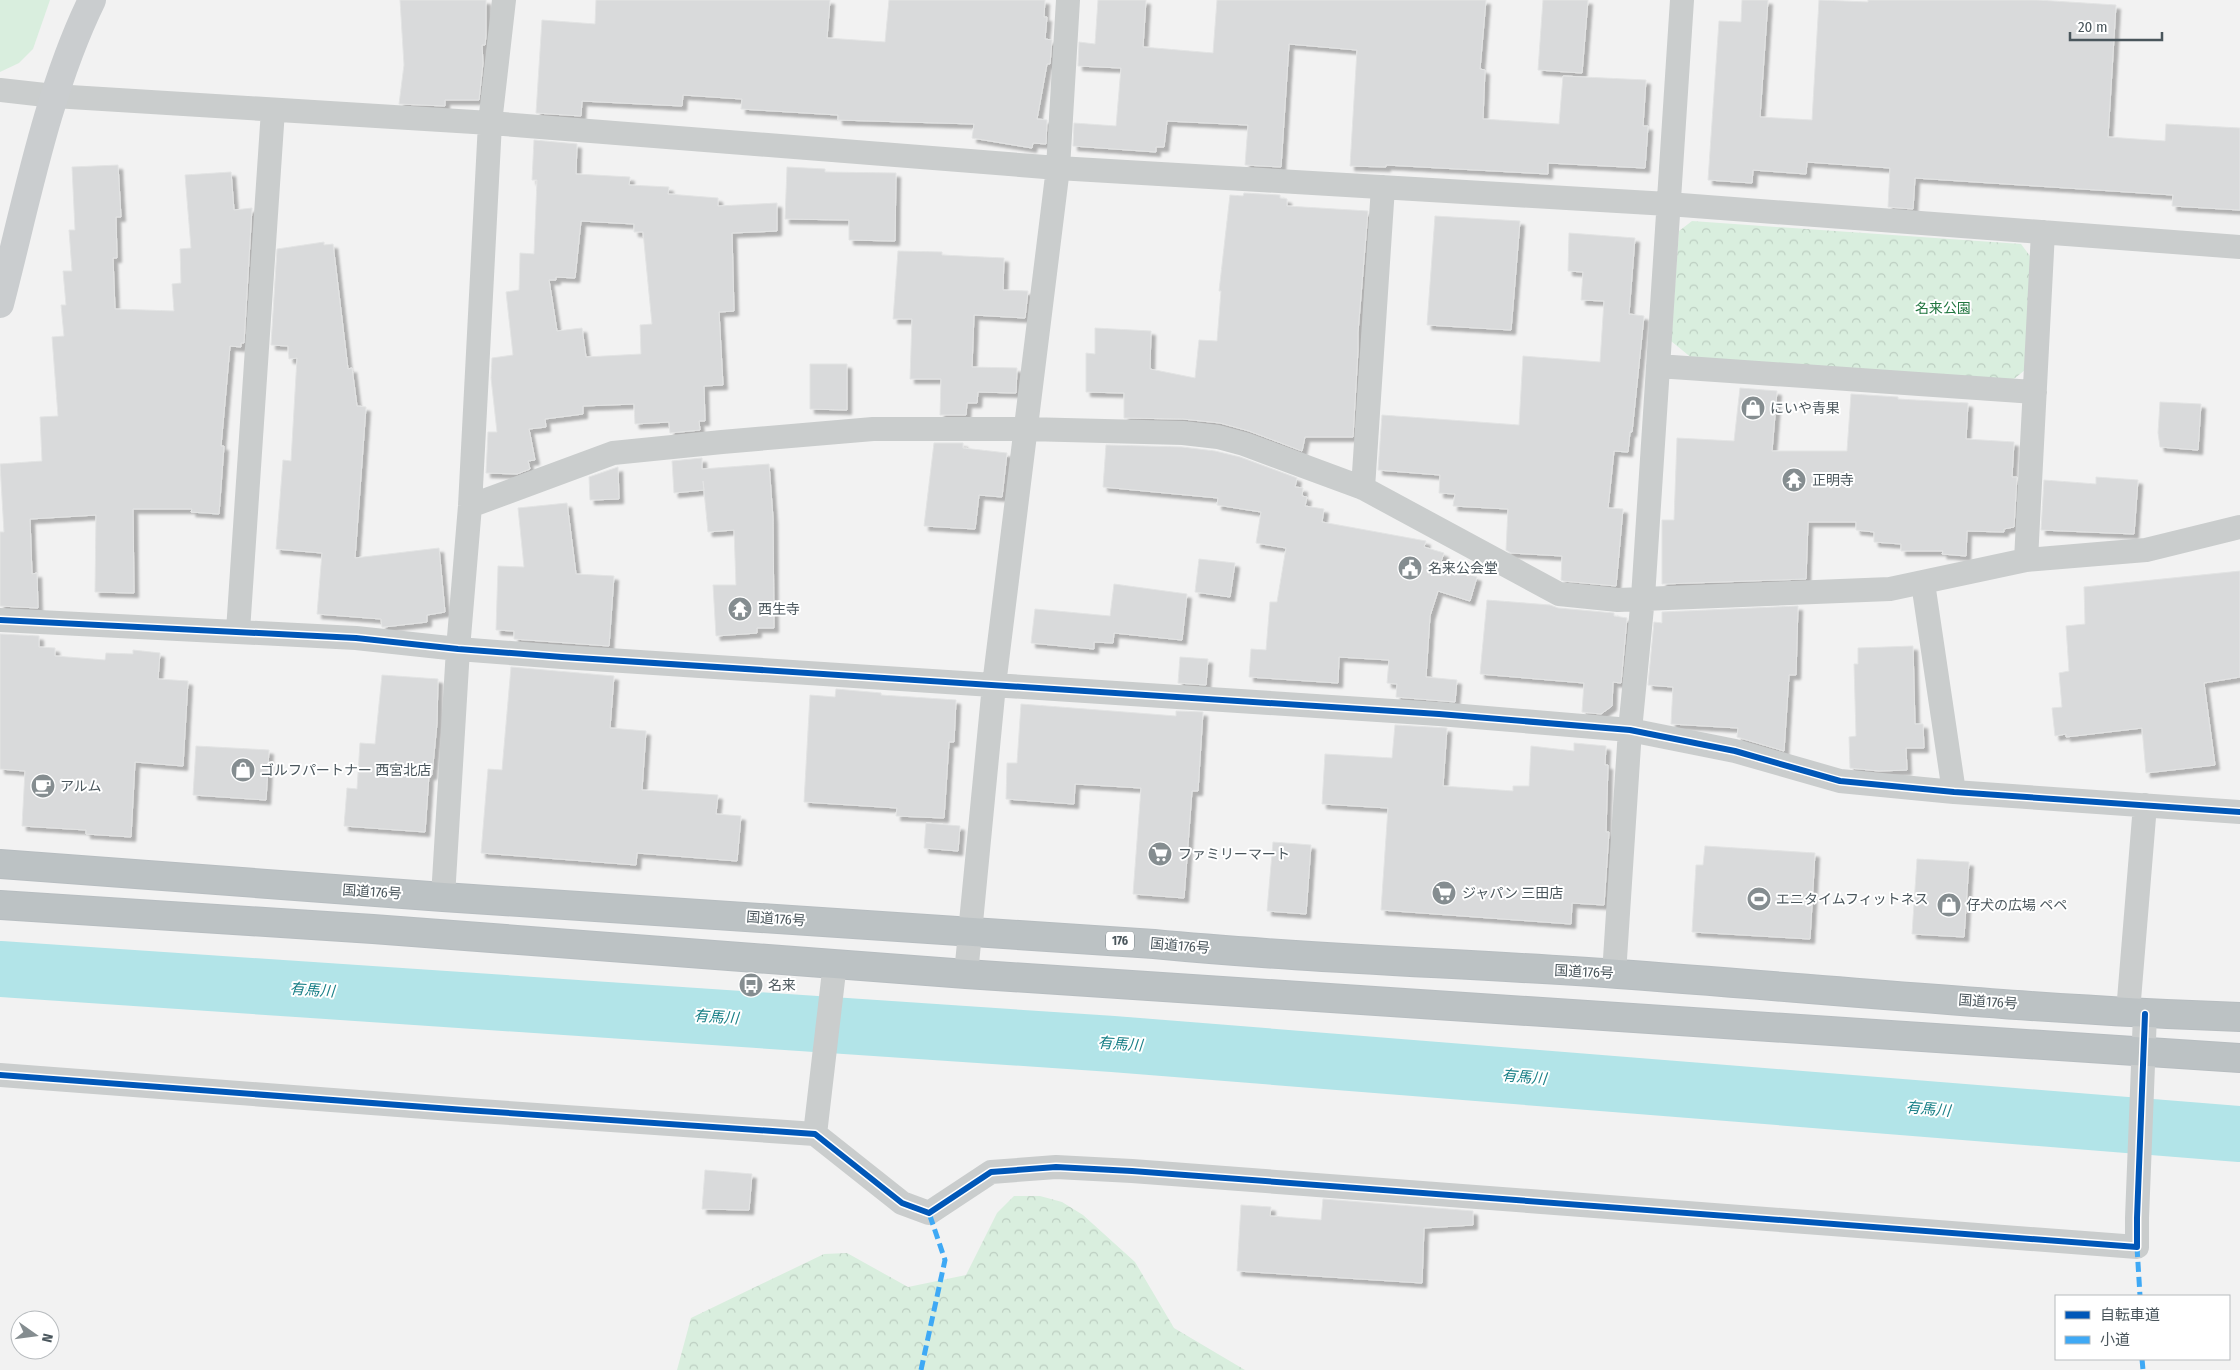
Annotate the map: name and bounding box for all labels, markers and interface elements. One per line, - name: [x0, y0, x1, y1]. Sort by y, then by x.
- scale bar: [2070, 10, 2162, 42]
- text: 20 m: [2078, 18, 2108, 36]
- park label: 名来公園: [1915, 300, 1971, 317]
- shop icon: にいや青果: [1740, 395, 1766, 421]
- place label: にいや青果: [1770, 400, 1840, 417]
- temple icon: 正明寺: [1781, 467, 1807, 493]
- place label: 正明寺: [1812, 472, 1854, 489]
- public building icon: 名来公会堂: [1397, 555, 1423, 581]
- place label: 名来公会堂: [1428, 560, 1498, 577]
- temple icon: 西生寺: [727, 596, 753, 622]
- place label: 西生寺: [758, 601, 800, 618]
- shop icon: ゴルフパートナー 西宮北店: [230, 757, 256, 783]
- place label: ゴルフパートナー 西宮北店: [260, 762, 431, 779]
- cafe icon: アルム: [30, 773, 56, 799]
- place label: アルム: [60, 778, 102, 795]
- supermarket icon: ファミリーマート: [1147, 841, 1173, 867]
- place label: ファミリーマート: [1178, 846, 1290, 863]
- supermarket icon: ジャパン 三田店: [1431, 880, 1457, 906]
- street label: 国道176号: [342, 881, 402, 903]
- place label: ジャパン 三田店: [1462, 885, 1563, 902]
- sports icon: エニタイムフィットネス: [1746, 886, 1772, 912]
- place label: エニタイムフィットネス: [1776, 891, 1929, 908]
- shop icon: 仔犬の広場 ペペ: [1936, 892, 1962, 918]
- place label: 仔犬の広場 ペペ: [1966, 897, 2067, 914]
- street label: 国道176号: [746, 908, 806, 930]
- road number: 176: [1106, 931, 1134, 950]
- street label: 国道176号: [1149, 935, 1211, 957]
- street label: 国道176号: [1554, 962, 1614, 982]
- bus stop icon: 名来: [738, 972, 764, 998]
- place label: 名来: [768, 977, 796, 994]
- water label: 有馬川: [289, 979, 337, 1001]
- street label: 国道176号: [1958, 991, 2018, 1013]
- water label: 有馬川: [693, 1006, 741, 1028]
- water label: 有馬川: [1097, 1033, 1145, 1055]
- water label: 有馬川: [1501, 1066, 1549, 1088]
- water label: 有馬川: [1905, 1098, 1953, 1120]
- legend: [2055, 1295, 2230, 1360]
- text: 自転車道: [2100, 1306, 2160, 1324]
- north arrow: [10, 1310, 60, 1360]
- text: 小道: [2100, 1331, 2130, 1349]
- text: N: [38, 1332, 56, 1344]

